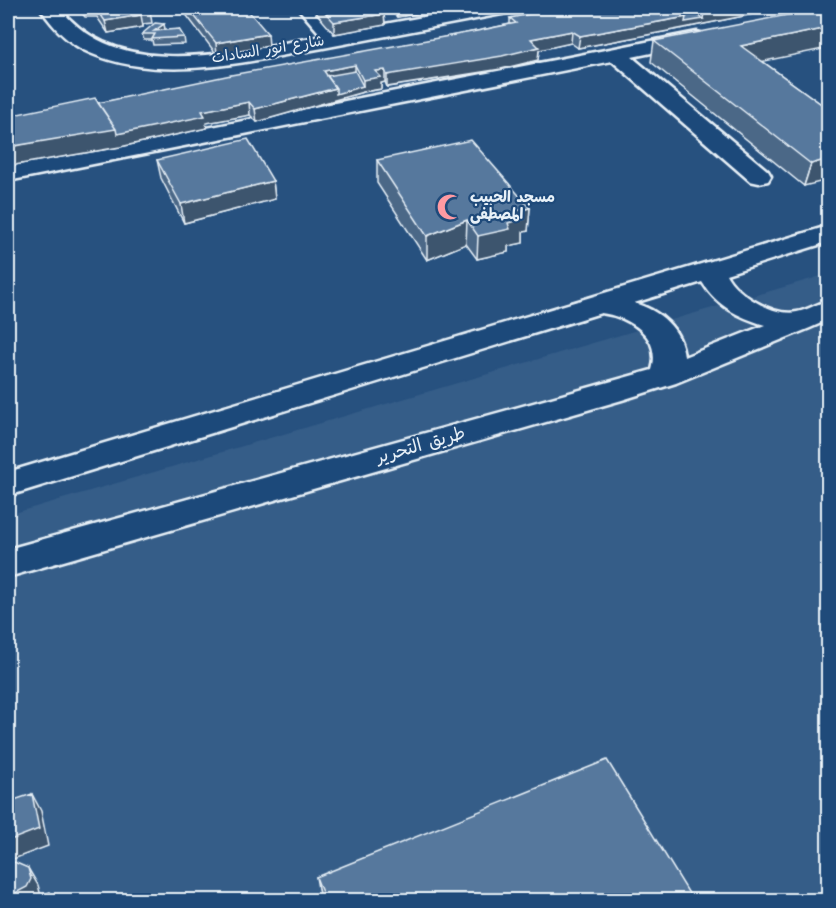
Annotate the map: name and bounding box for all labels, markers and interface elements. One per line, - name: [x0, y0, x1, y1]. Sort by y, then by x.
- street label: شارع انور السادات: [210, 29, 326, 71]
- place label: مسجد الحبيب المصطفى: [470, 186, 555, 227]
- mosque icon: مسجد الحبيب المصطفى: [435, 192, 465, 222]
- street label: طريق التحرير: [371, 419, 469, 473]

